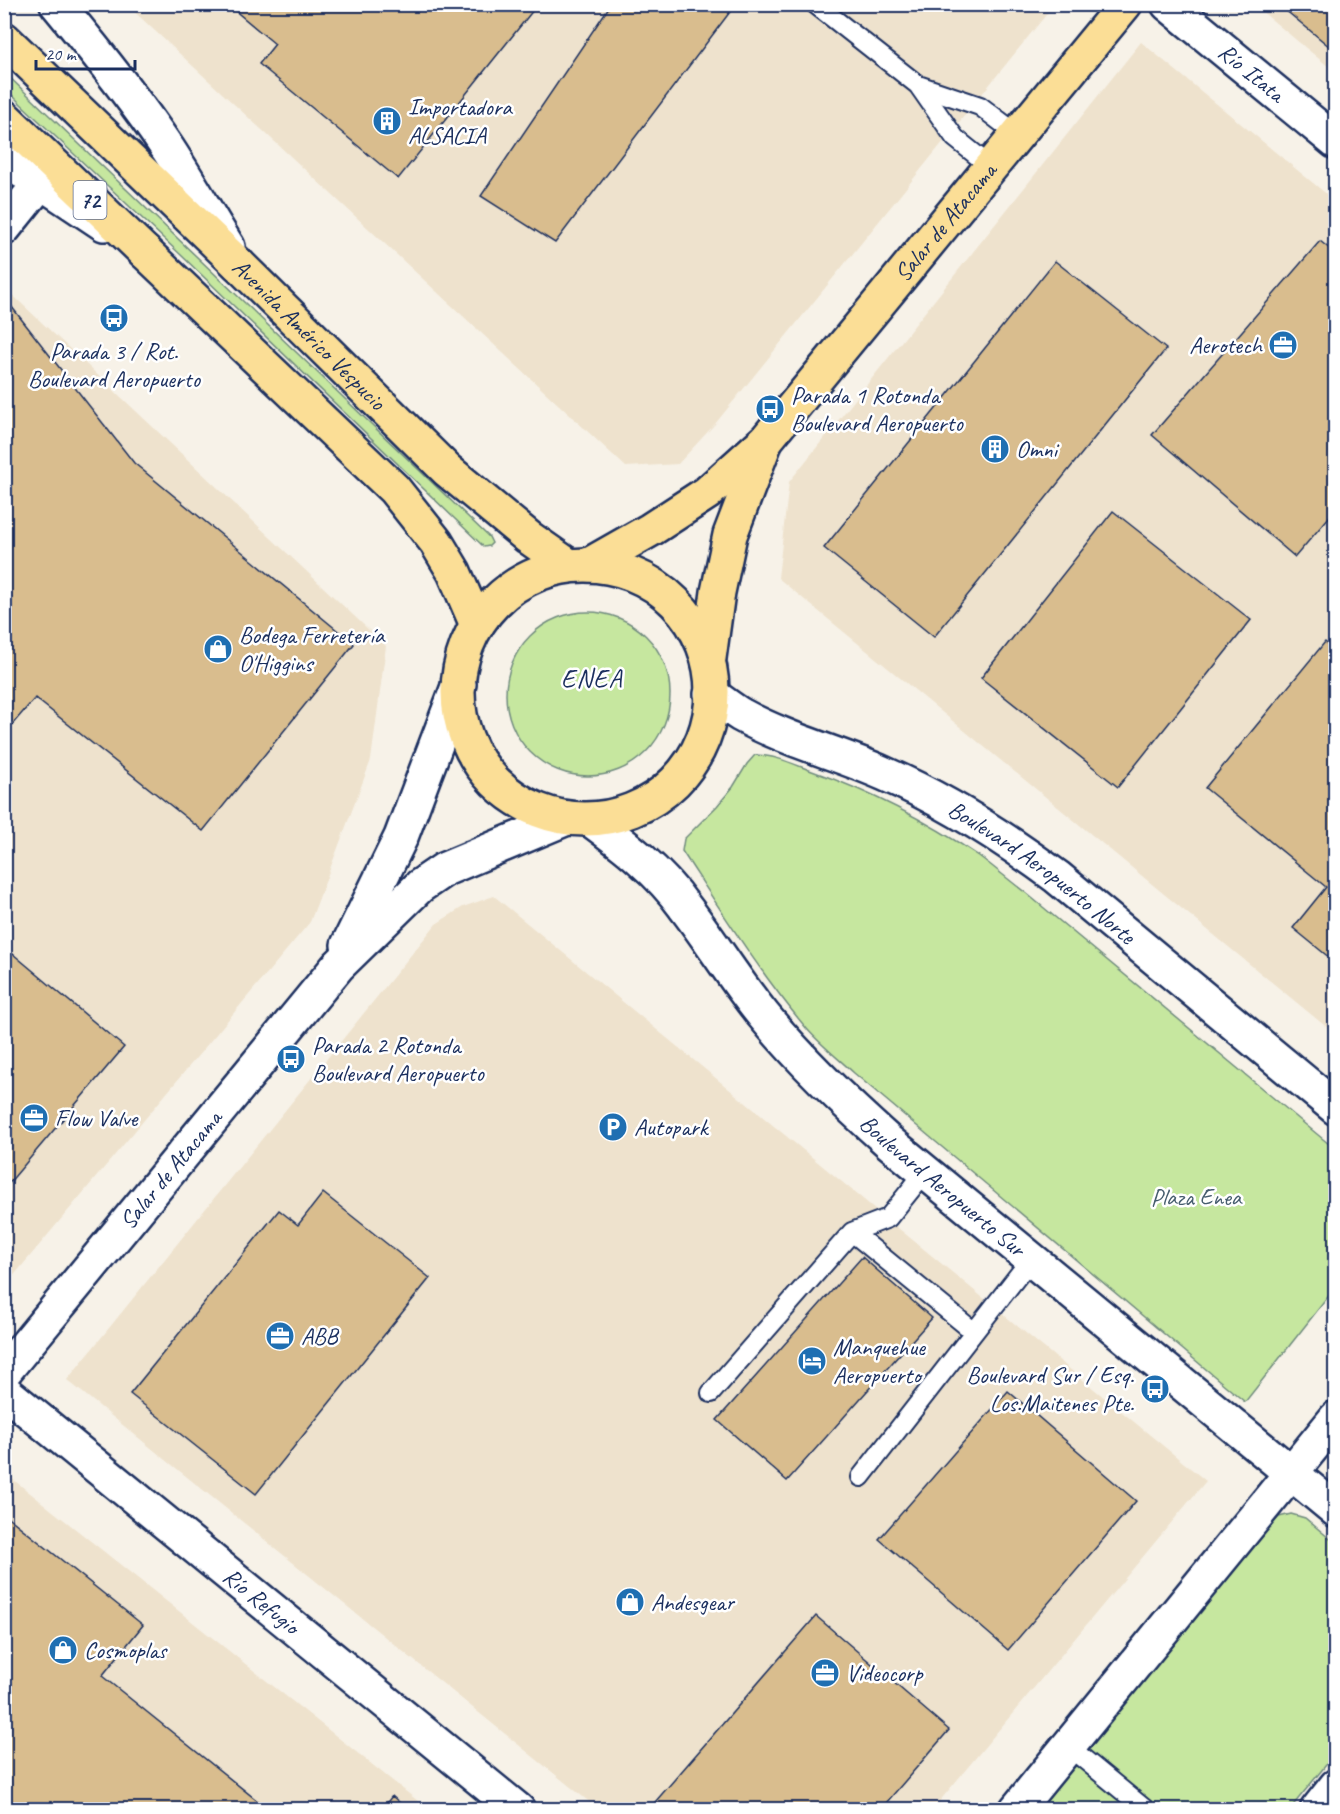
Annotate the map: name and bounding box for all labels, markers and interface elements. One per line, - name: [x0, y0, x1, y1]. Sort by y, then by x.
- scale bar: [36, 33, 135, 71]
- street label: Río Itata: [1212, 37, 1292, 110]
- text: 20 m: [45, 43, 78, 65]
- place label: Importadora ALSACIA: [408, 92, 513, 150]
- building icon: Importadora ALSACIA: [371, 105, 403, 137]
- street label: Salar de Atacama: [888, 155, 1004, 288]
- road number: 72: [74, 181, 106, 219]
- street label: Avenida Américo Vespucio: [226, 252, 393, 417]
- bus stop icon: Parada 3 / Rot. Boulevard Aeropuerto: [98, 302, 130, 334]
- office icon: Aerotech: [1267, 329, 1299, 361]
- place label: Aerotech: [1189, 330, 1264, 360]
- place label: Parada 3 / Rot. Boulevard Aeropuerto: [28, 336, 201, 394]
- place label: Parada 1 Rotonda Boulevard Aeropuerto: [791, 380, 964, 438]
- bus stop icon: Parada 1 Rotonda Boulevard Aeropuerto: [754, 393, 786, 425]
- building icon: Omni: [979, 433, 1011, 465]
- place label: Omni: [1016, 434, 1060, 464]
- place label: Bodega Ferretería O'Higgins: [239, 620, 386, 678]
- shop icon: Bodega Ferretería O'Higgins: [202, 633, 234, 665]
- district label: ENEA: [561, 662, 624, 695]
- street label: Boulevard Aeropuerto Norte: [943, 794, 1143, 952]
- place label: Parada 2 Rotonda Boulevard Aeropuerto: [312, 1030, 485, 1088]
- bus stop icon: Parada 2 Rotonda Boulevard Aeropuerto: [275, 1043, 307, 1075]
- office icon: Flow Valve: [18, 1102, 50, 1134]
- street label: Salar de Atacama: [113, 1102, 229, 1235]
- place label: Flow Valve: [55, 1103, 140, 1133]
- street label: Boulevard Aeropuerto Sur: [854, 1108, 1033, 1265]
- parking icon: Autopark: [597, 1111, 629, 1143]
- place label: Autopark: [634, 1112, 710, 1142]
- park label: Plaza Enea: [1151, 1182, 1243, 1212]
- office icon: ABB: [264, 1320, 296, 1352]
- place label: ABB: [301, 1321, 340, 1351]
- place label: Manquehue Aeropuerto: [833, 1332, 927, 1390]
- hotel icon: Manquehue Aeropuerto: [796, 1345, 828, 1377]
- place label: Boulevard Sur / Esq. Los.Maitenes Pte.: [967, 1360, 1134, 1418]
- bus stop icon: Boulevard Sur / Esq. Los.Maitenes Pte.: [1139, 1373, 1171, 1405]
- street label: Río Refugio: [217, 1561, 307, 1642]
- shop icon: Andesgear: [614, 1586, 646, 1618]
- place label: Andesgear: [651, 1587, 736, 1617]
- shop icon: Cosmoplas: [47, 1634, 79, 1666]
- place label: Cosmoplas: [84, 1635, 168, 1665]
- office icon: Videocorp: [809, 1657, 841, 1689]
- place label: Videocorp: [846, 1658, 923, 1688]

